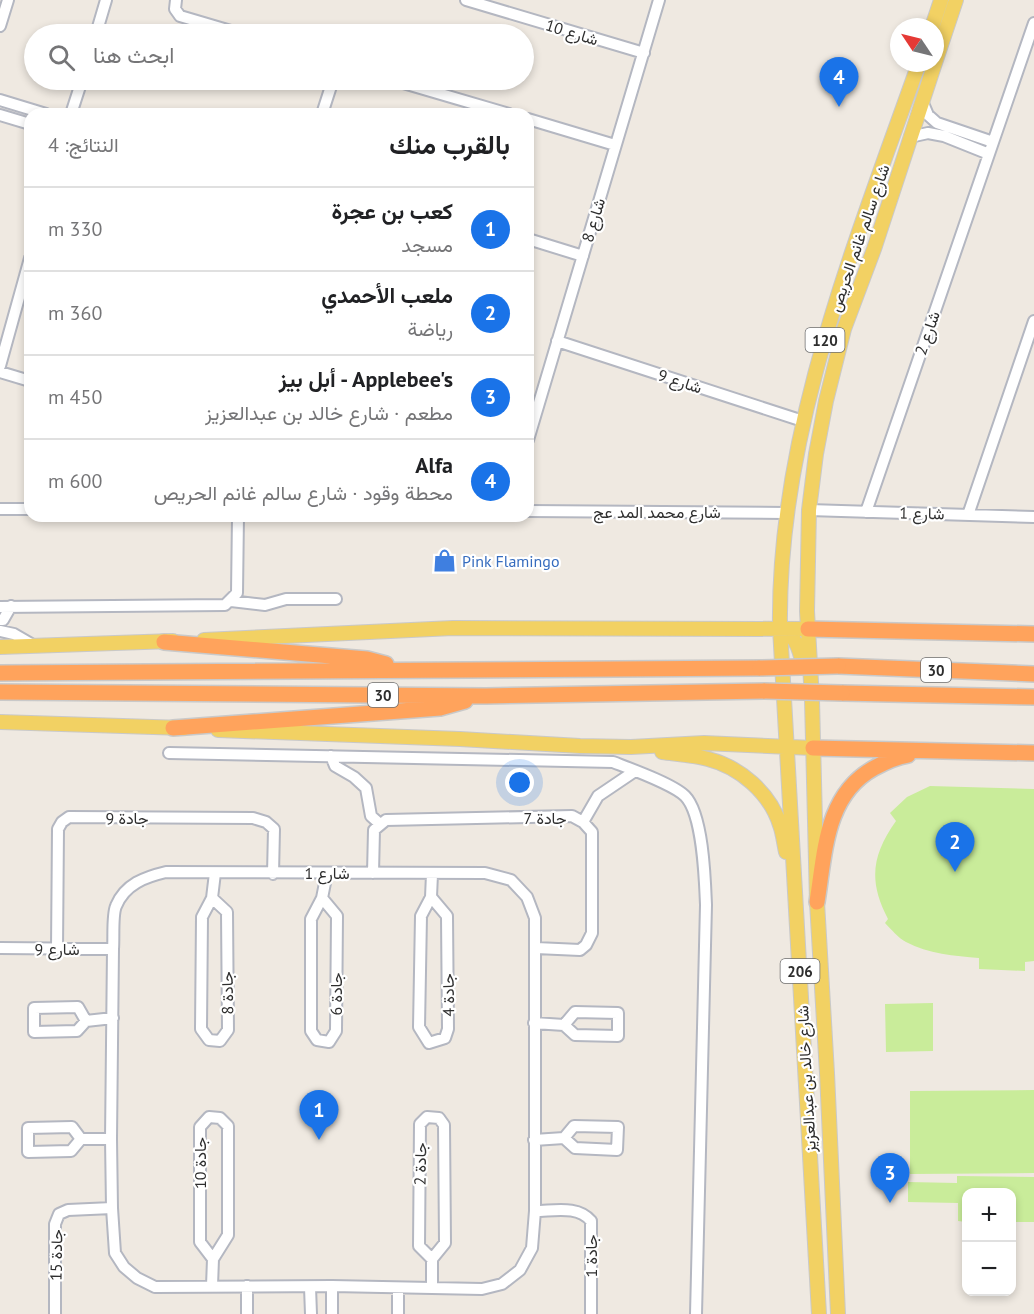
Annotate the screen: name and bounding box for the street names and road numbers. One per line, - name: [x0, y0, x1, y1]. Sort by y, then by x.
- street label: شارع 10: [543, 15, 601, 51]
- street label: شارع سالم غانم الحريص: [824, 162, 895, 315]
- street label: شارع 8: [577, 195, 611, 245]
- street label: شارع 2: [910, 308, 946, 358]
- road number: 120: [806, 328, 844, 352]
- street label: شارع 9: [655, 365, 705, 399]
- street label: شارع محمد المد عج: [593, 502, 721, 524]
- street label: شارع 1: [899, 503, 945, 525]
- road number: 30: [921, 658, 951, 682]
- road number: 30: [368, 683, 398, 707]
- street label: جادة 9: [105, 808, 149, 828]
- street label: جادة 7: [523, 808, 567, 828]
- street label: شارع 1: [304, 863, 350, 885]
- street label: شارع 9: [34, 939, 80, 961]
- road number: 206: [780, 959, 820, 983]
- street label: جادة 8: [217, 971, 237, 1015]
- street label: جادة 6: [326, 972, 346, 1016]
- street label: جادة 4: [438, 973, 458, 1017]
- street label: شارع خالد بن عبدالعزيز: [792, 1005, 822, 1154]
- street label: جادة 10: [190, 1137, 210, 1189]
- street label: جادة 2: [410, 1142, 430, 1186]
- street label: جادة 15: [46, 1229, 66, 1281]
- street label: جادة 1: [581, 1234, 601, 1278]

